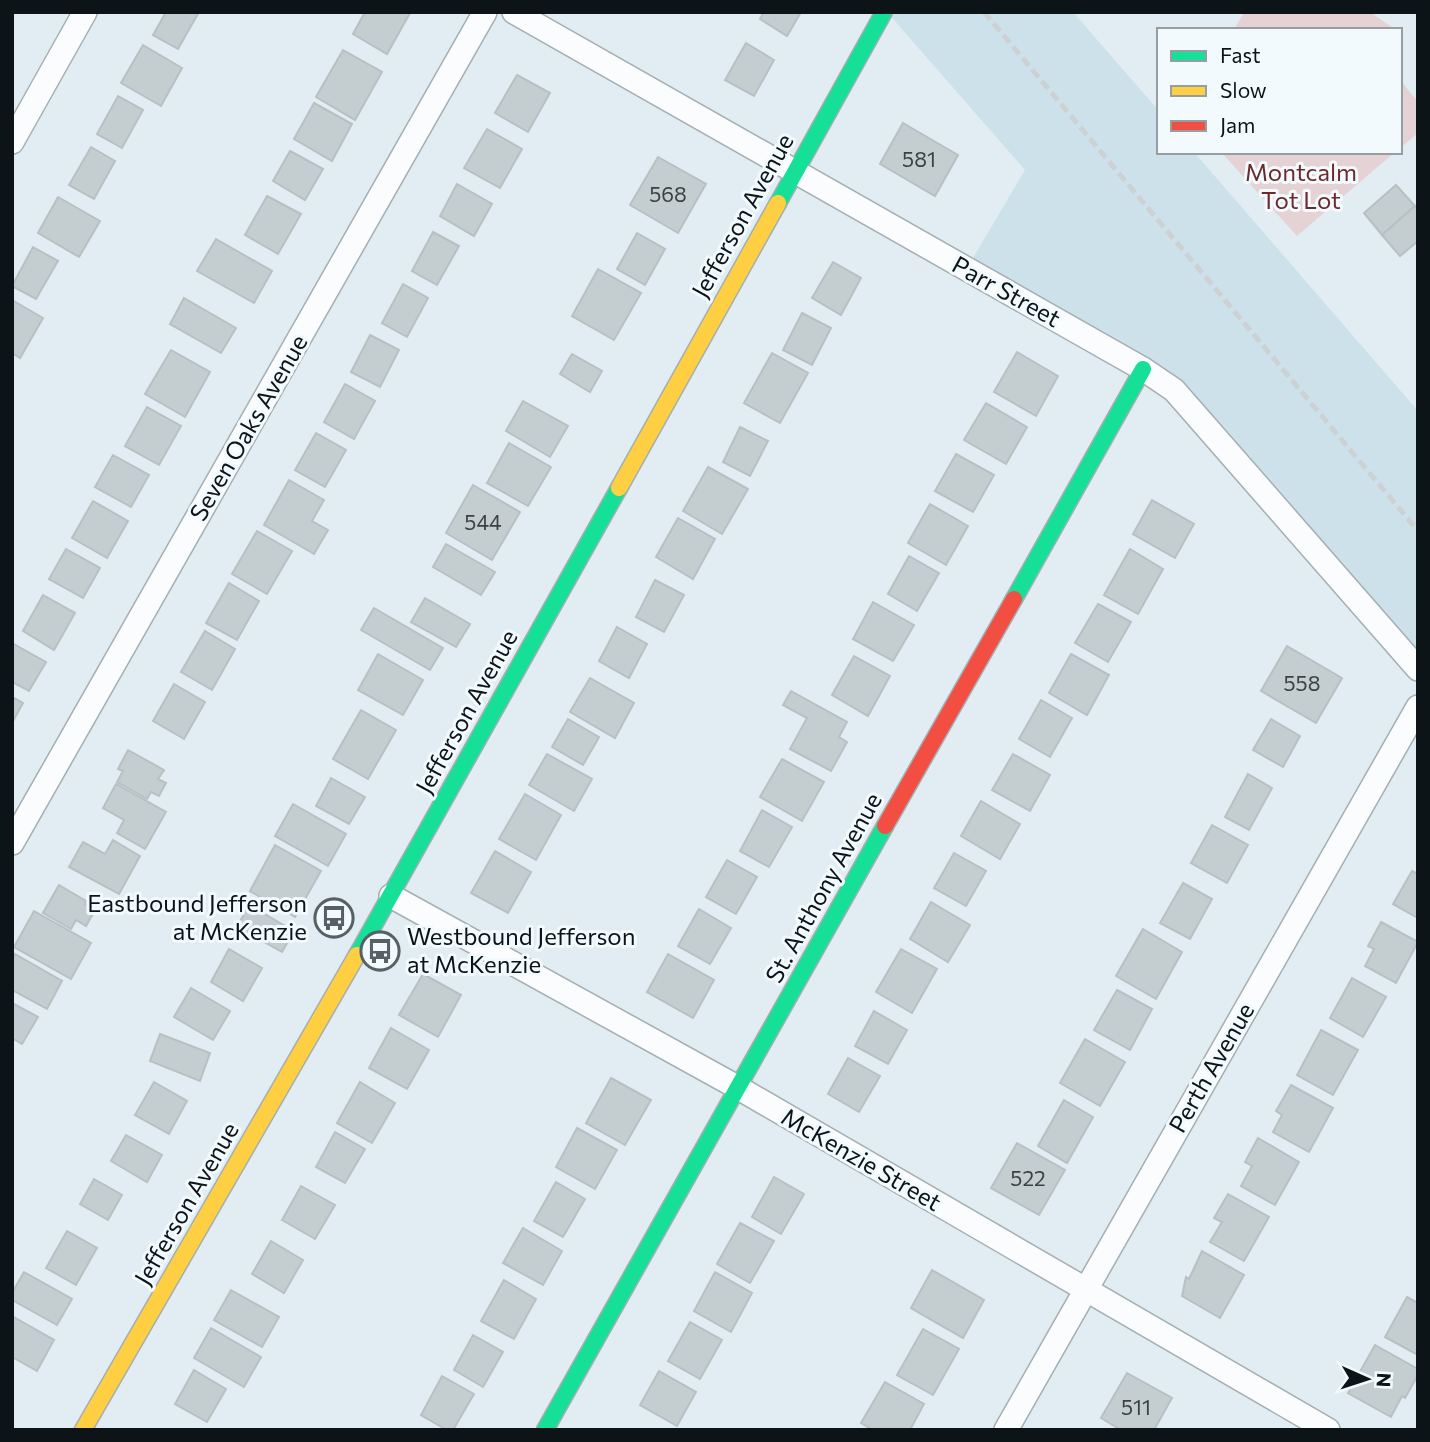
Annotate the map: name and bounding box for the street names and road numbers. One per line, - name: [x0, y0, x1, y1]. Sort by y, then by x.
- street label: Jefferson Avenue: [685, 128, 799, 302]
- street label: Parr Street: [948, 249, 1066, 332]
- street label: Seven Oaks Avenue: [183, 329, 313, 525]
- street label: Jefferson Avenue: [409, 624, 523, 798]
- street label: St. Anthony Avenue: [758, 787, 887, 987]
- street label: Perth Avenue: [1162, 997, 1260, 1137]
- street label: McKenzie Street: [777, 1101, 947, 1216]
- street label: Jefferson Avenue: [127, 1117, 244, 1290]

